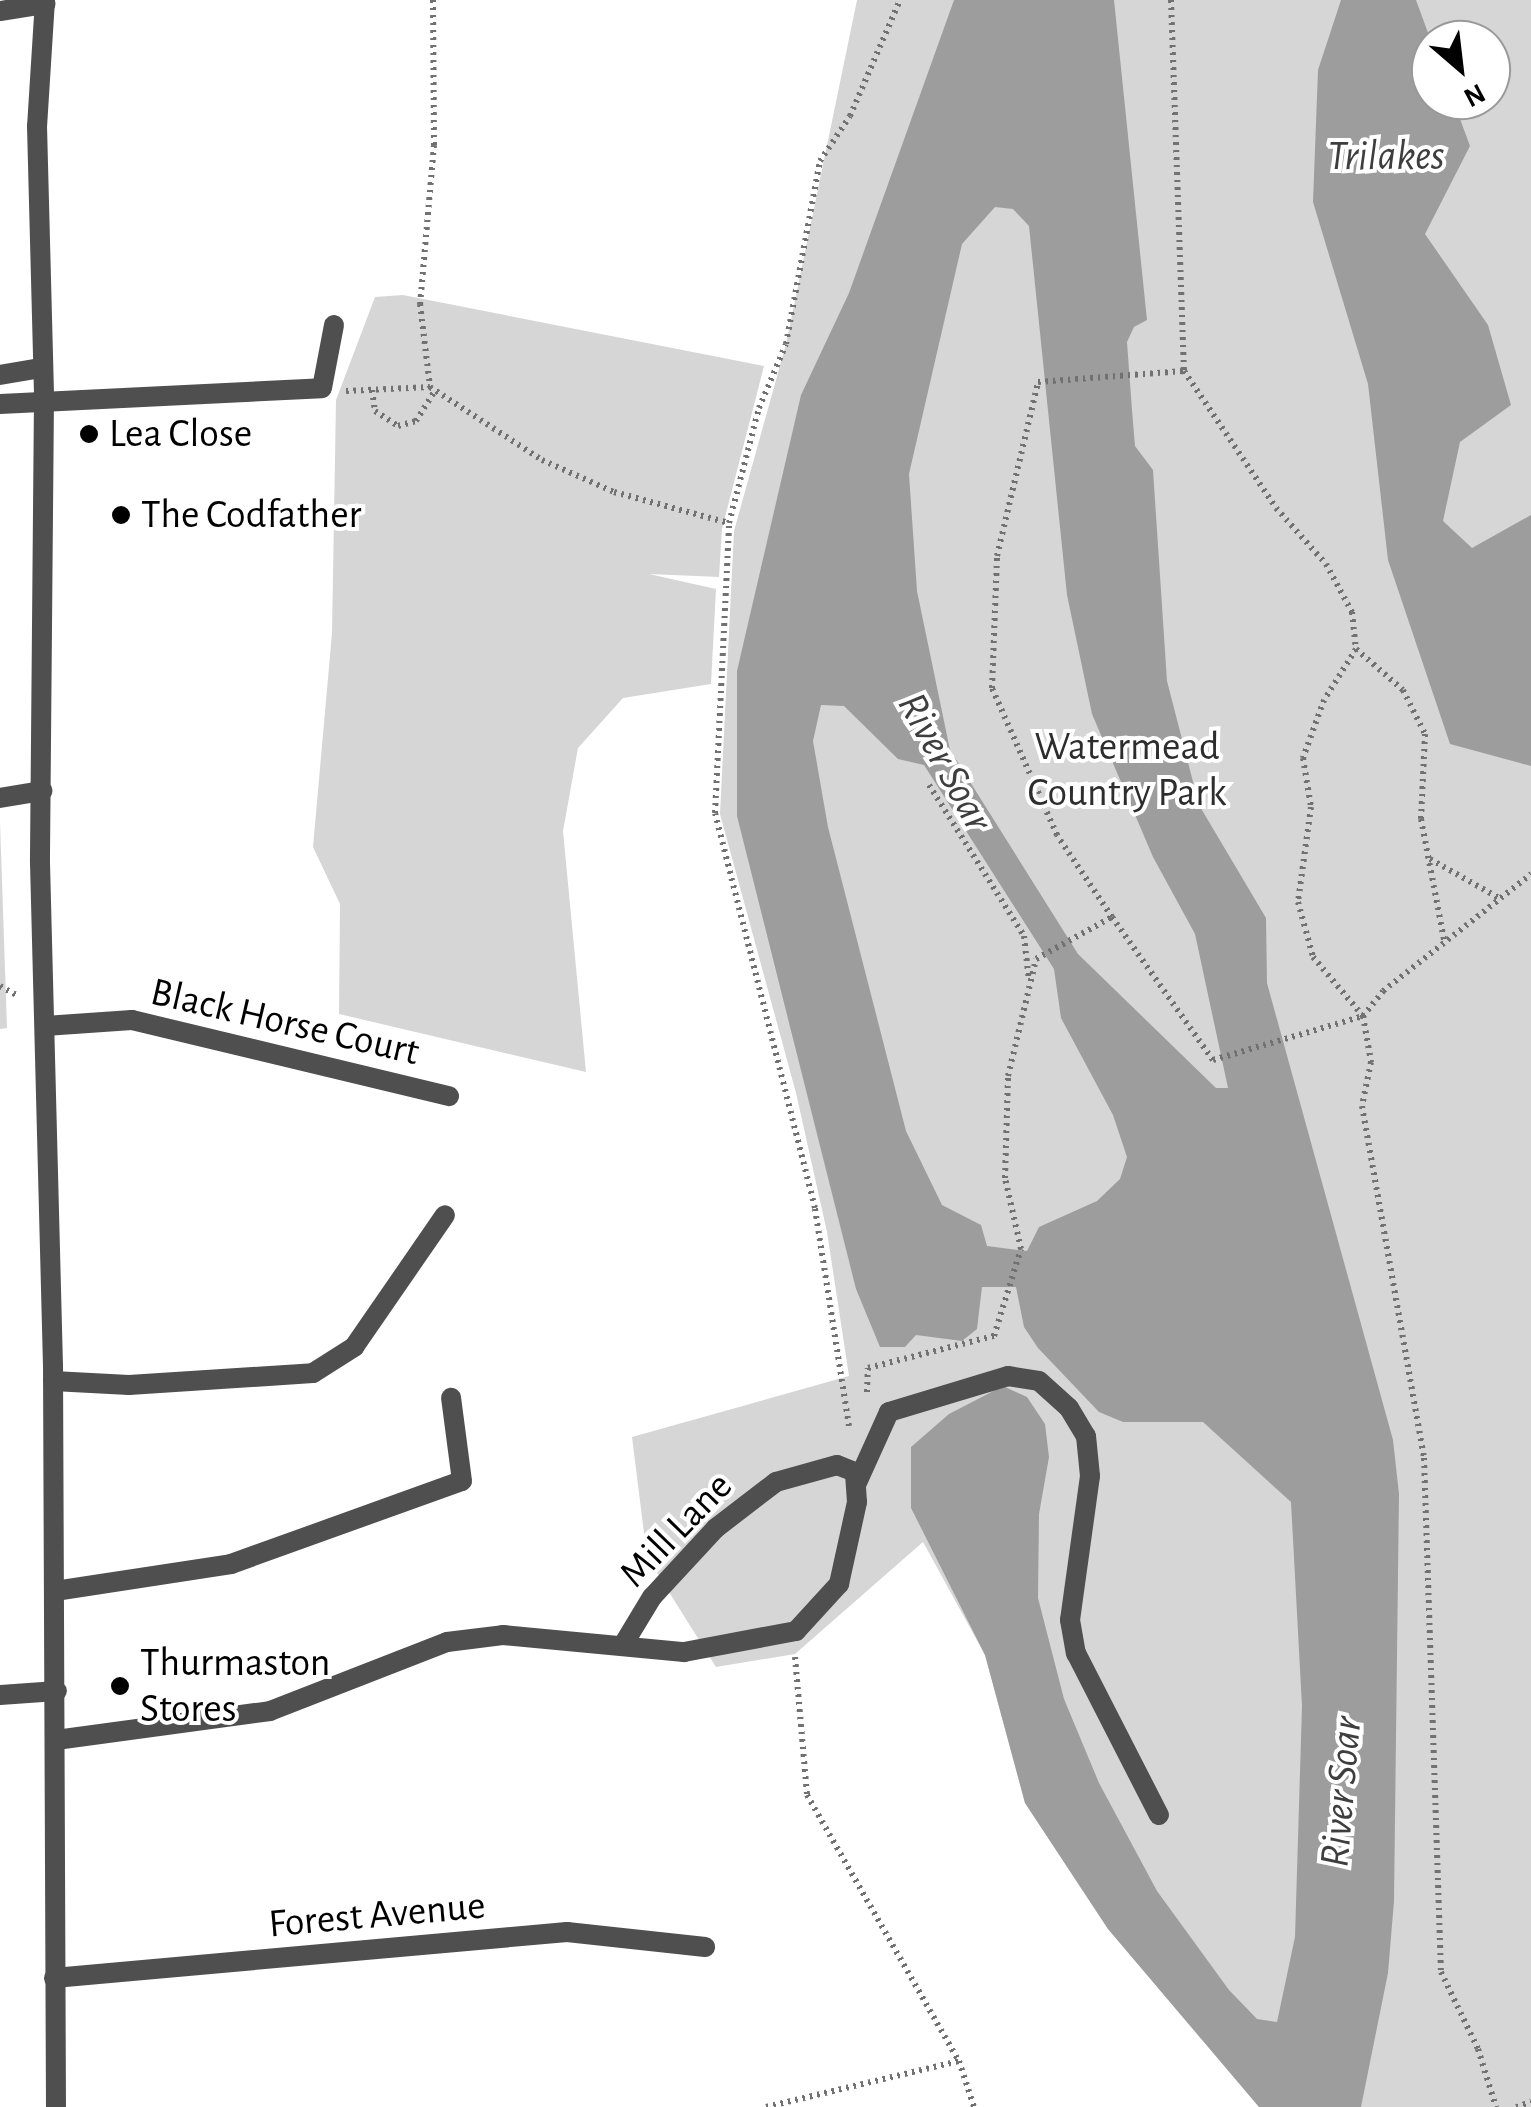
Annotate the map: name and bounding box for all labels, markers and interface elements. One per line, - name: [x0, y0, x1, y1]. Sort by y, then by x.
- north arrow: [1411, 20, 1511, 120]
- text: N: [1459, 78, 1489, 112]
- water label: Trilakes: [1328, 131, 1444, 181]
- place label: Lea Close: [109, 410, 252, 458]
- marker: Lea Close: [78, 423, 100, 445]
- place label: The Codfather: [141, 491, 362, 539]
- marker: The Codfather: [110, 504, 132, 526]
- water label: River Soar: [886, 684, 1004, 840]
- park label: Watermead Country Park: [1027, 723, 1227, 817]
- street label: Black Horse Court: [146, 968, 424, 1076]
- street label: Mill Lane: [610, 1462, 742, 1598]
- place label: Thurmaston Stores: [140, 1639, 330, 1733]
- marker: Thurmaston Stores: [109, 1675, 131, 1697]
- water label: River Soar: [1309, 1715, 1373, 1869]
- street label: Forest Avenue: [267, 1882, 487, 1948]

